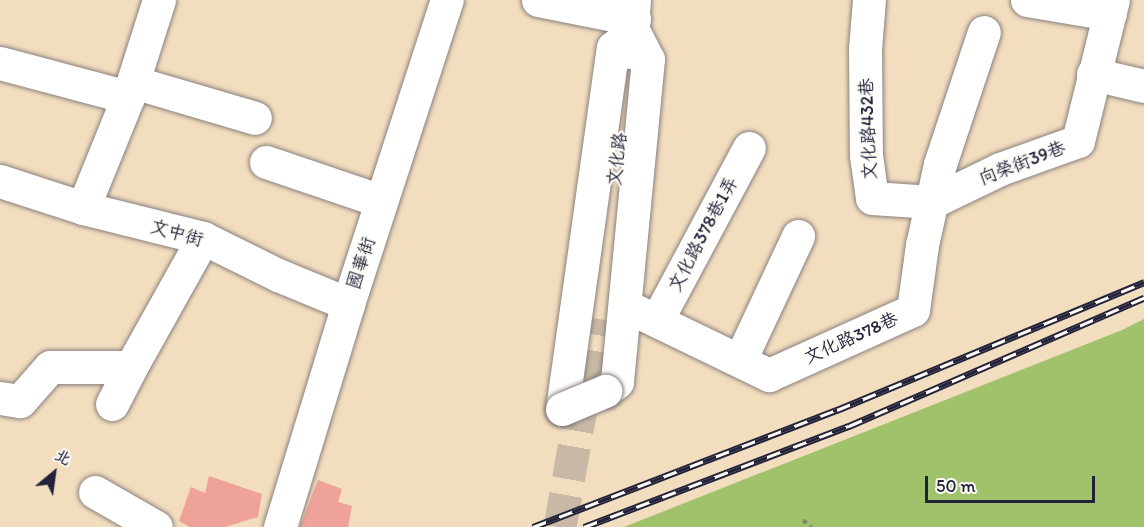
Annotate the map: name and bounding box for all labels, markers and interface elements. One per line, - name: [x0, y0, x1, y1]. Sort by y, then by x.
- street label: 文化路432巷: [855, 78, 881, 180]
- street label: 文化路: [603, 131, 631, 187]
- street label: 向榮街39巷: [976, 137, 1068, 189]
- street label: 文化路378巷1弄: [664, 173, 742, 295]
- street label: 文中街: [148, 215, 206, 251]
- street label: 國華街: [342, 234, 380, 292]
- street label: 文化路378巷: [801, 308, 901, 368]
- north arrow: [24, 443, 84, 503]
- text: 北: [51, 445, 75, 469]
- scale bar: [928, 464, 1098, 502]
- text: 50 m: [936, 475, 976, 497]

